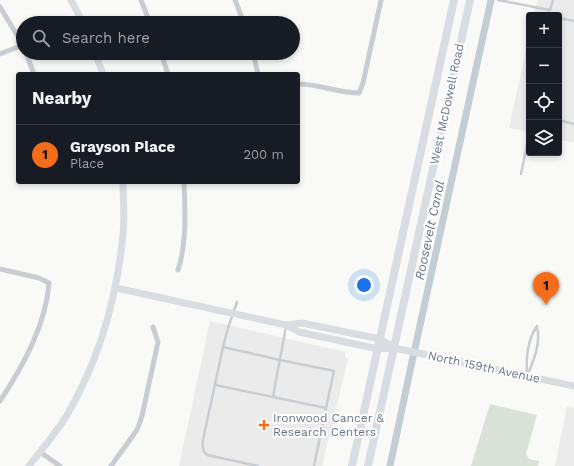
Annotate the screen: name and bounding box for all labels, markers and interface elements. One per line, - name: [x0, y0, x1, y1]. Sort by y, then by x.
- map controls: [526, 12, 562, 156]
- button: +: [526, 12, 562, 48]
- search box: [16, 16, 300, 60]
- icon: search: [30, 27, 52, 49]
- text: Search here: [62, 29, 150, 47]
- street label: West McDowell Road: [427, 42, 467, 166]
- button: −: [526, 48, 562, 84]
- button: locate: [526, 84, 562, 120]
- text: Nearby: [32, 88, 91, 108]
- button: layers: [526, 120, 562, 156]
- text: Grayson Place: [70, 138, 175, 156]
- text: 1: [42, 147, 48, 162]
- text: 200 m: [243, 147, 284, 162]
- text: Place: [70, 156, 104, 171]
- water label: Roosevelt Canal: [412, 179, 447, 281]
- pin: 1: [533, 272, 559, 305]
- your location: [354, 275, 374, 295]
- street label: North 159th Avenue: [427, 348, 541, 386]
- place label: Ironwood Cancer & Research Centers: [273, 411, 384, 439]
- marker: Ironwood Cancer & Research Centers: [258, 419, 270, 431]

